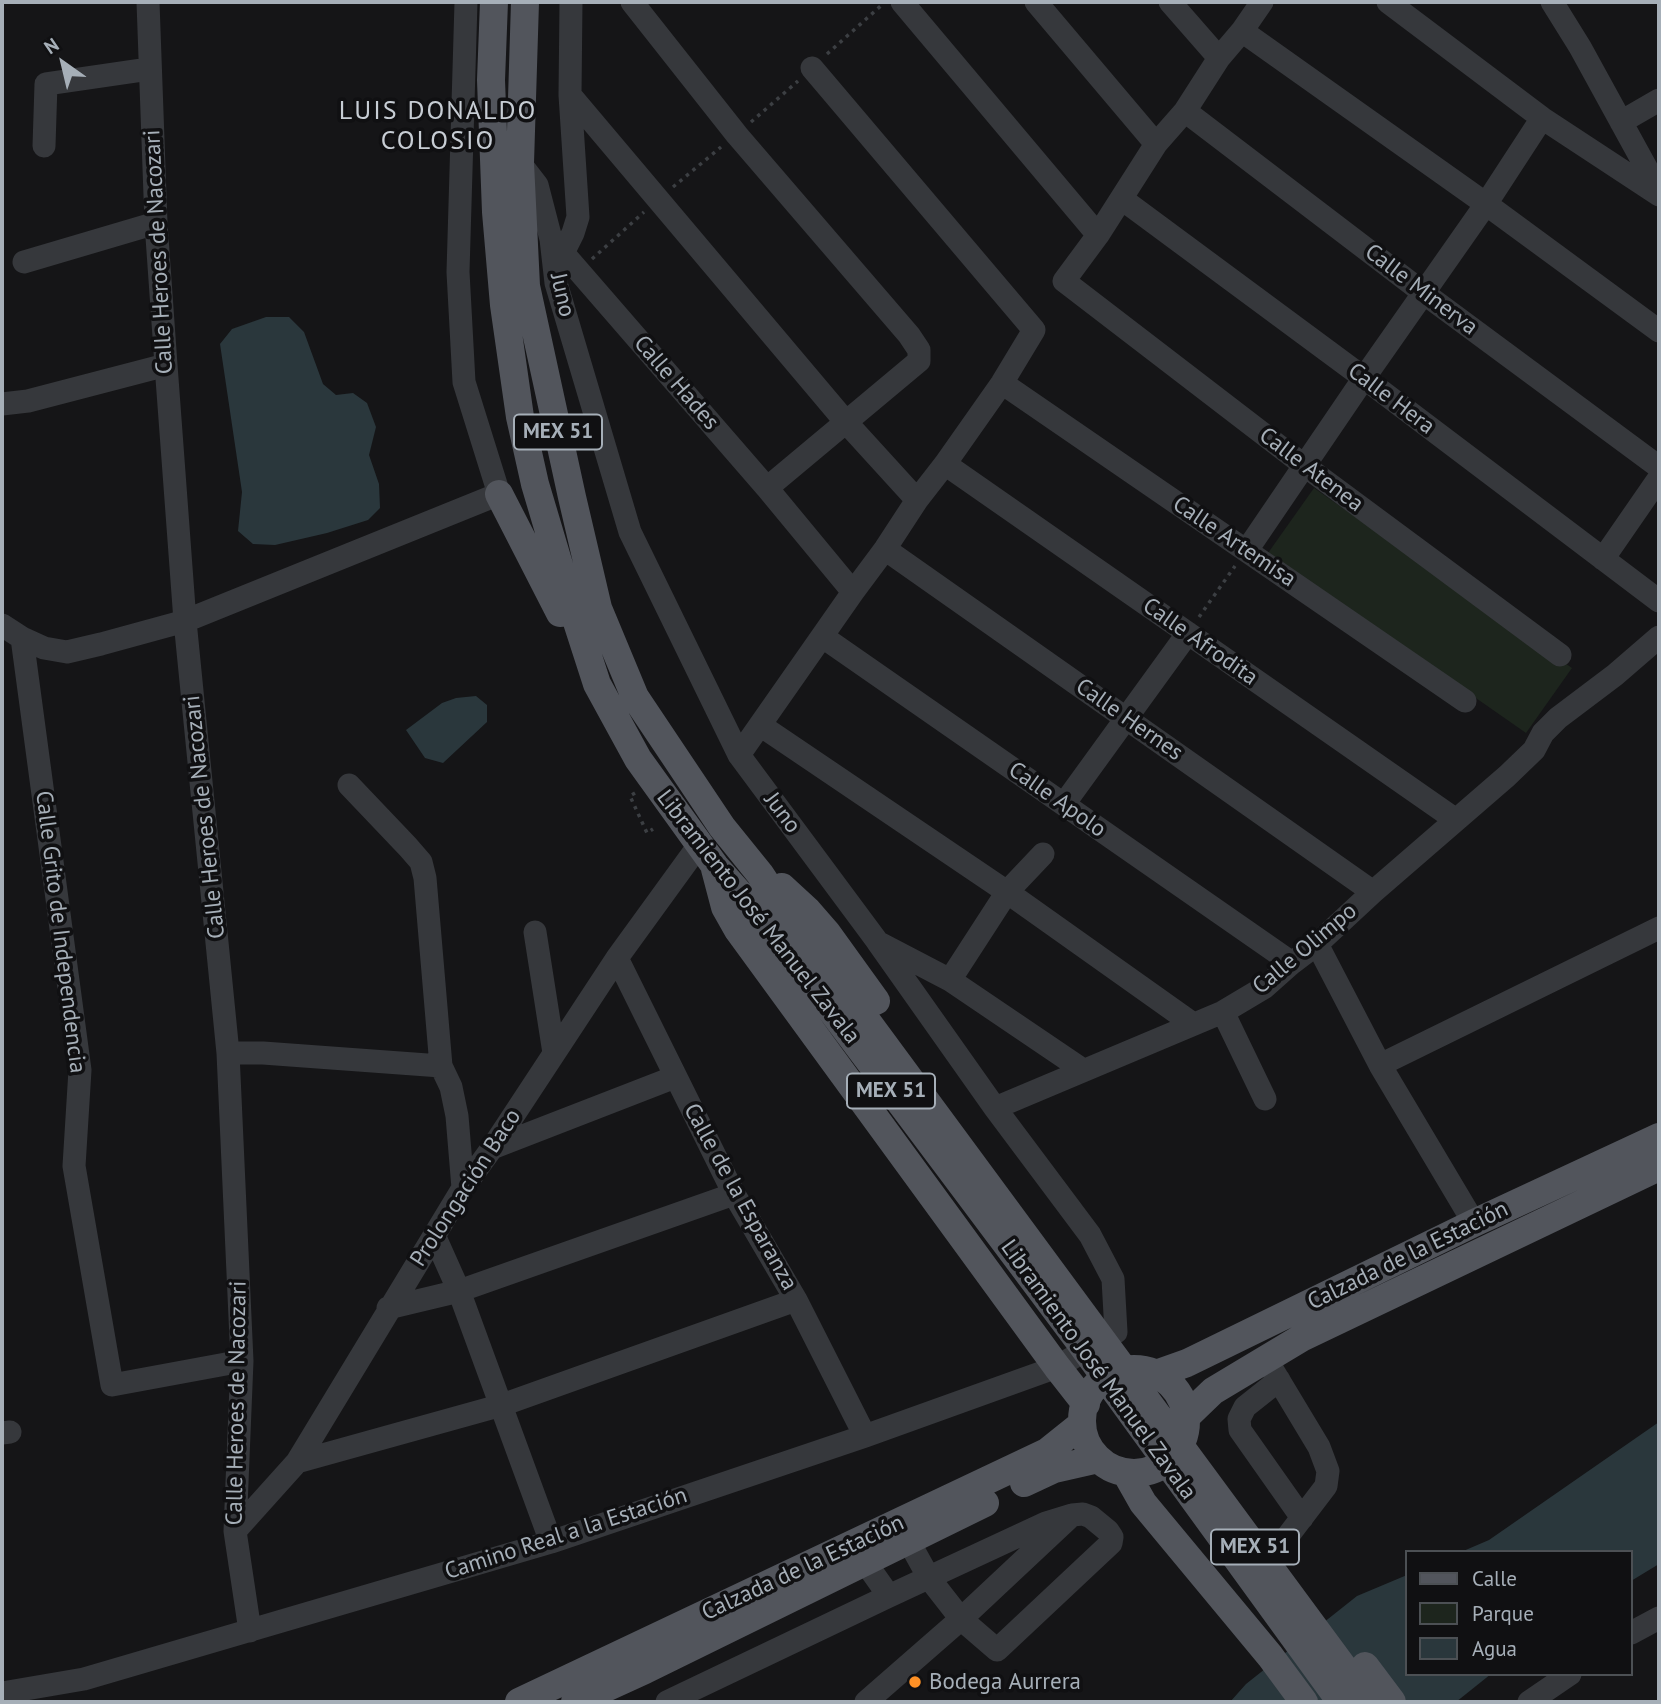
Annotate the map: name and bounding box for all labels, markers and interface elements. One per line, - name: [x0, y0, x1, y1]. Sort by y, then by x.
- north arrow: [28, 28, 98, 98]
- text: N: [39, 32, 63, 59]
- district label: LUIS DONALDO COLOSIO: [340, 96, 536, 158]
- street label: Calle Heroes de Nacozari: [139, 129, 179, 375]
- street label: Calle Minerva: [1359, 239, 1483, 341]
- street label: Juno: [544, 270, 580, 320]
- street label: Calle Hades: [628, 330, 724, 436]
- street label: Calle Hera: [1342, 357, 1440, 441]
- road number: MEX 51: [514, 414, 602, 450]
- street label: Calle Atenea: [1253, 422, 1369, 518]
- street label: Calle Artemisa: [1167, 491, 1301, 593]
- street label: Calle Afrodita: [1137, 592, 1263, 692]
- street label: Calle Hernes: [1070, 673, 1188, 767]
- street label: Calle Heroes de Nacozari: [178, 694, 232, 940]
- street label: Calle Apolo: [1003, 756, 1111, 844]
- street label: Libramiento José Manuel Zavala: [650, 785, 866, 1049]
- street label: Juno: [758, 787, 806, 839]
- street label: Calle Grito de Independencia: [29, 789, 91, 1075]
- street label: Calle Olimpo: [1247, 897, 1363, 1001]
- road number: MEX 51: [847, 1074, 935, 1108]
- street label: Calle de la Esparanza: [677, 1099, 803, 1295]
- street label: Prolongación Baco: [405, 1104, 527, 1272]
- street label: Calzada de la Estación: [1303, 1195, 1513, 1317]
- street label: Libramiento José Manuel Zavala: [994, 1235, 1202, 1505]
- street label: Calle Heroes de Nacozari: [221, 1280, 253, 1526]
- street label: Camino Real a la Estación: [441, 1482, 691, 1586]
- street label: Calzada de la Estación: [698, 1509, 908, 1627]
- road number: MEX 51: [1211, 1530, 1299, 1564]
- legend: [1406, 1550, 1633, 1676]
- text: Calle: [1472, 1565, 1517, 1592]
- text: Parque: [1472, 1600, 1534, 1627]
- text: Agua: [1472, 1635, 1517, 1662]
- place label: Bodega Aurrera: [929, 1668, 1081, 1696]
- marker: Bodega Aurrera: [907, 1674, 923, 1690]

